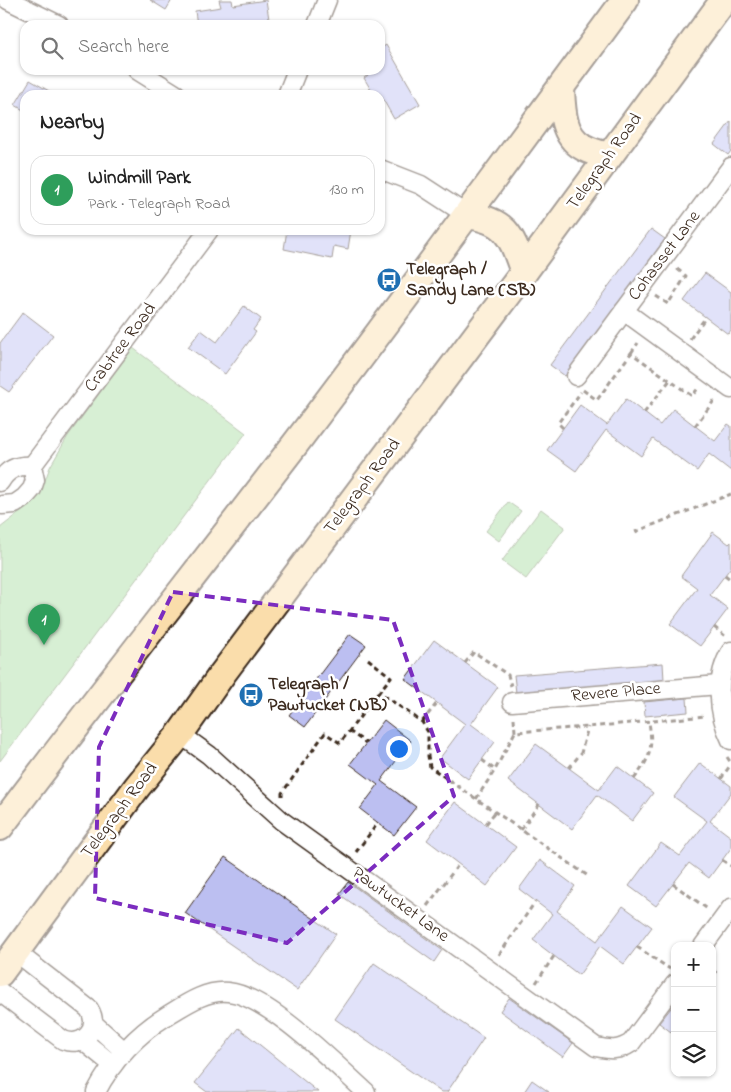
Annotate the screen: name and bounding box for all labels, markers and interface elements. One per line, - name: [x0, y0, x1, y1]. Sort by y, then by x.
- search box: [20, 20, 385, 75]
- icon: search: [38, 34, 66, 62]
- text: Search here: [78, 34, 169, 61]
- text: Nearby: [40, 108, 104, 138]
- street label: Telegraph Road: [561, 108, 650, 216]
- text: Windmill Park: [88, 165, 191, 192]
- text: 1: [54, 178, 60, 202]
- text: 130 m: [329, 178, 364, 202]
- text: Park · Telegraph Road: [88, 192, 230, 216]
- street label: Cohasset Lane: [622, 205, 708, 307]
- place label: Telegraph / Sandy Lane (SB): [406, 257, 536, 305]
- bus stop icon: Telegraph / Sandy Lane (SB): [376, 267, 402, 293]
- street label: Crabtree Road: [79, 298, 163, 398]
- street label: Telegraph Road: [318, 434, 409, 541]
- pin: 1: [28, 604, 60, 645]
- place label: Telegraph / Pawtucket (NB): [268, 672, 388, 719]
- street label: Revere Place: [570, 676, 663, 710]
- bus stop icon: Telegraph / Pawtucket (NB): [238, 682, 264, 708]
- your location: [386, 736, 412, 762]
- street label: Telegraph Road: [75, 758, 166, 865]
- street label: Pawtucket Lane: [346, 861, 455, 950]
- map controls: [671, 942, 716, 1077]
- button: +: [671, 942, 716, 987]
- button: −: [671, 987, 716, 1032]
- button: layers: [671, 1032, 716, 1077]

